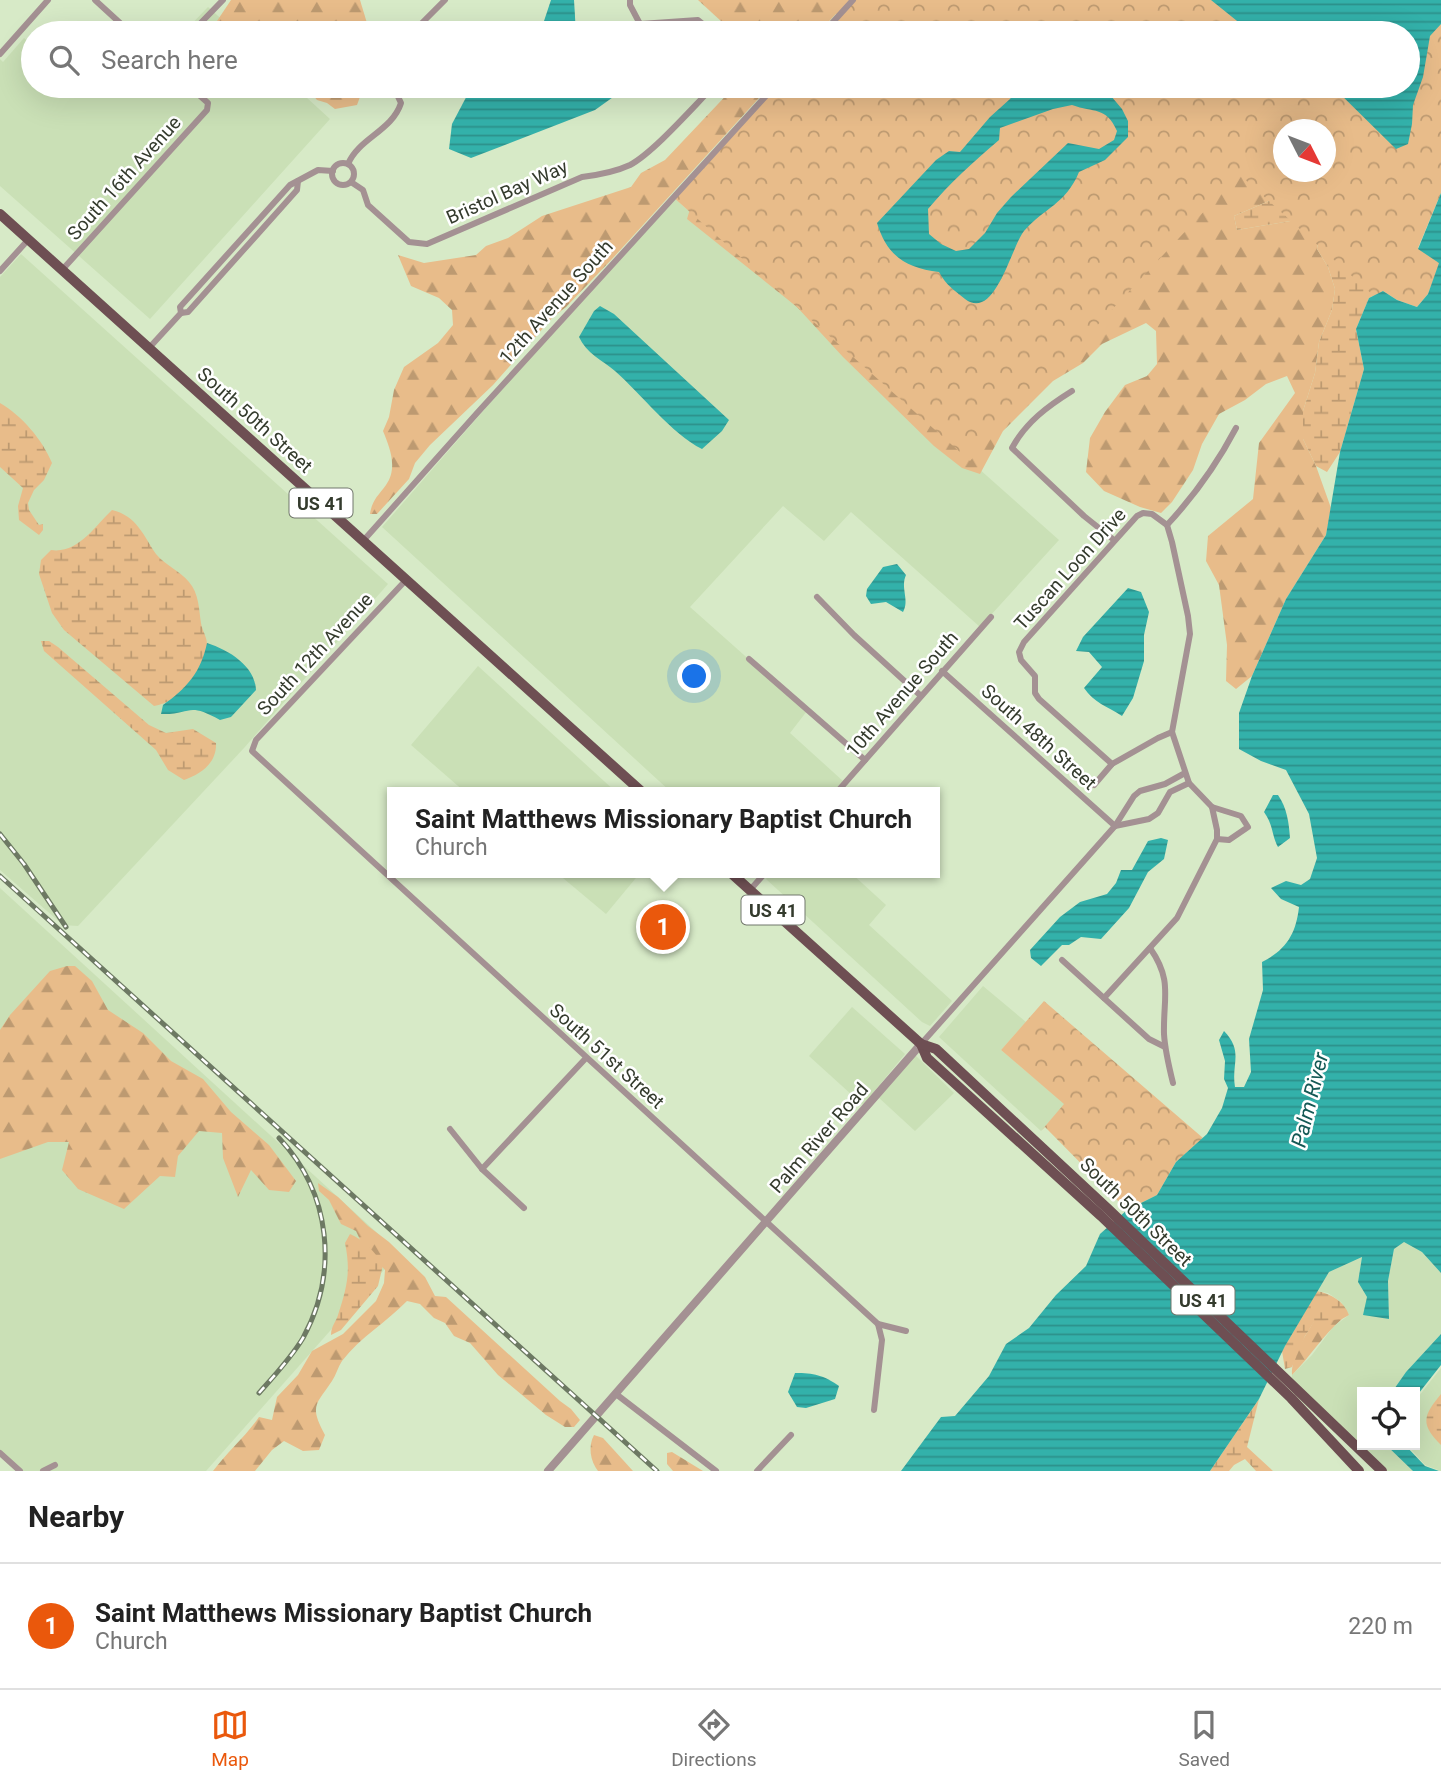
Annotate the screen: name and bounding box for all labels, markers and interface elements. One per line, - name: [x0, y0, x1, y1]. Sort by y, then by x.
- search box: [21, 21, 1420, 98]
- icon: search: [45, 41, 83, 79]
- text: Search here: [101, 45, 238, 75]
- street label: South 16th Avenue: [62, 111, 186, 245]
- north arrow: [1273, 119, 1336, 182]
- street label: Bristol Bay Way: [443, 155, 571, 229]
- street label: 12th Avenue South: [494, 235, 618, 369]
- street label: South 50th Street: [193, 362, 317, 478]
- road number: US 41: [290, 489, 352, 518]
- street label: Tuscan Loon Drive: [1009, 503, 1131, 635]
- street label: South 12th Avenue: [252, 588, 378, 720]
- street label: 10th Avenue South: [841, 627, 963, 761]
- your location: [677, 659, 711, 693]
- street label: South 48th Street: [977, 679, 1101, 795]
- popup: [387, 787, 940, 878]
- text: Saint Matthews Missionary Baptist Church: [415, 804, 912, 834]
- text: Church: [415, 834, 488, 861]
- road number: US 41: [742, 896, 804, 925]
- pin: 1: [640, 901, 686, 953]
- street label: South 51st Street: [545, 999, 669, 1113]
- water label: Palm River: [1287, 1049, 1334, 1150]
- street label: Palm River Road: [765, 1078, 873, 1198]
- street label: South 50th Street: [1075, 1153, 1197, 1271]
- road number: US 41: [1172, 1286, 1234, 1315]
- map controls: [1357, 1387, 1420, 1450]
- button: locate: [1357, 1387, 1420, 1450]
- text: Nearby: [28, 1499, 124, 1534]
- text: Saint Matthews Missionary Baptist Church: [95, 1598, 592, 1628]
- text: 1: [44, 1613, 58, 1640]
- text: 220 m: [1348, 1613, 1413, 1640]
- text: Church: [95, 1628, 168, 1655]
- tab: Map: [211, 1706, 249, 1771]
- tab: Directions: [671, 1706, 756, 1771]
- tab: Saved: [1179, 1706, 1230, 1771]

